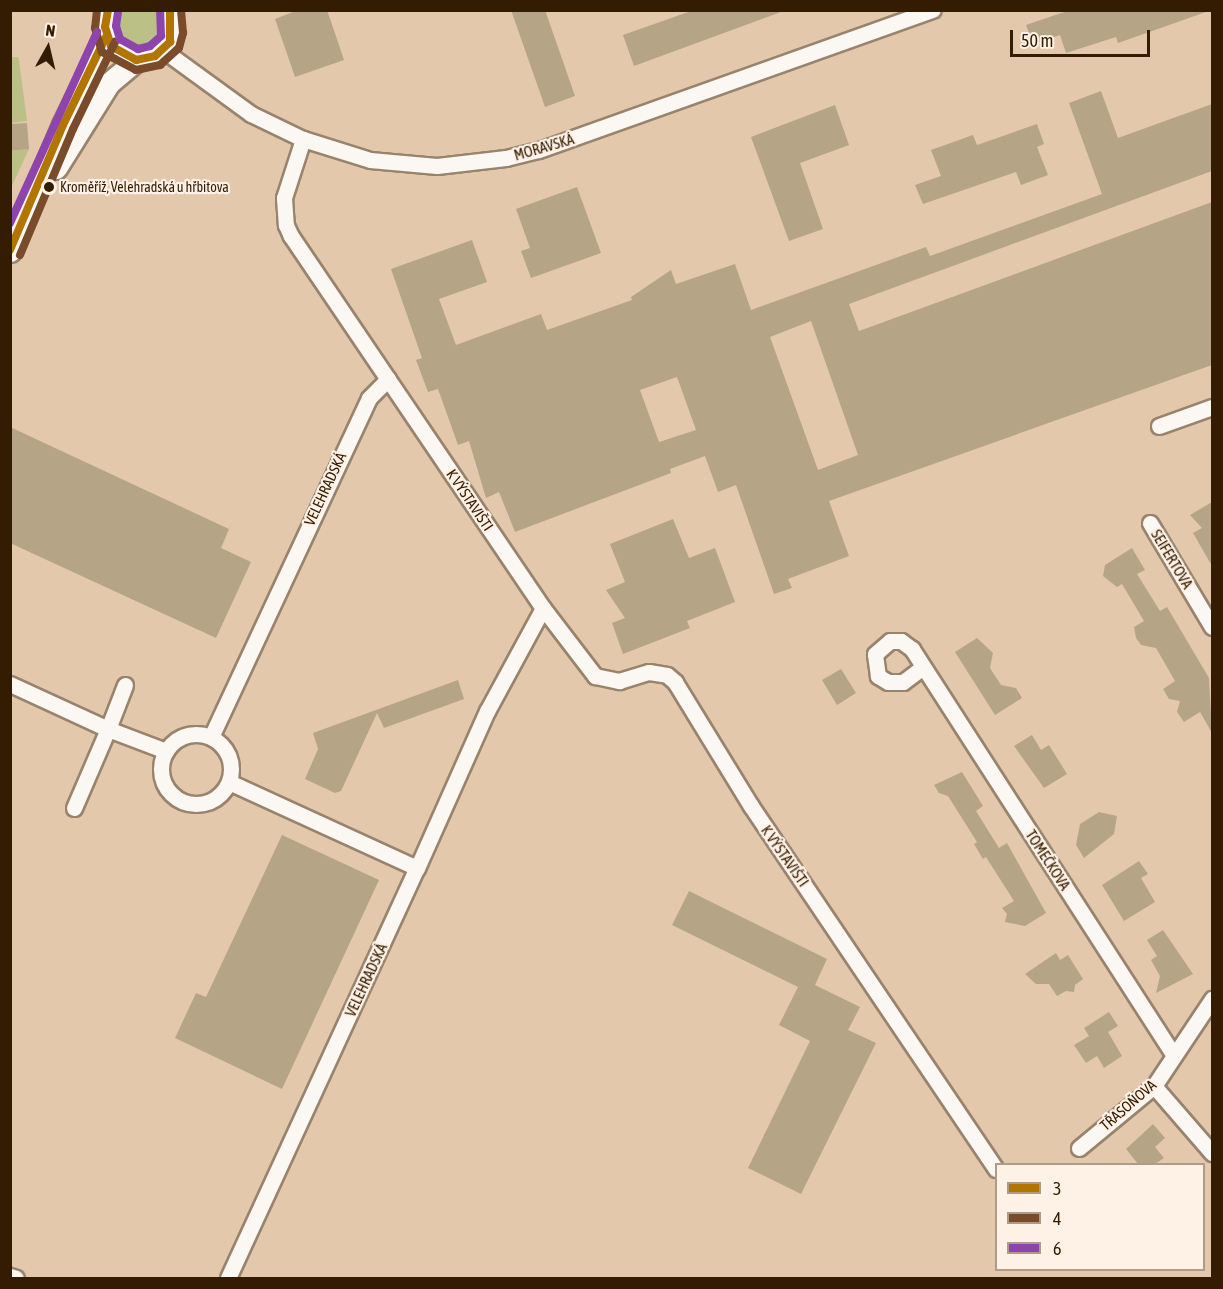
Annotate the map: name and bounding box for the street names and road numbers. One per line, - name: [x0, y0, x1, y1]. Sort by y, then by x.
- street label: MORAVSKÁ: [512, 130, 576, 164]
- street label: VELEHRADSKÁ: [300, 449, 350, 529]
- street label: K VÝSTAVIŠTI: [443, 466, 497, 534]
- street label: SEIFERTOVA: [1147, 526, 1197, 592]
- street label: K VÝSTAVIŠTI: [757, 822, 813, 890]
- street label: TOMEČKOVA: [1022, 827, 1074, 893]
- street label: VELEHRADSKÁ: [341, 940, 391, 1020]
- street label: TŘASOŇOVA: [1096, 1076, 1160, 1134]

